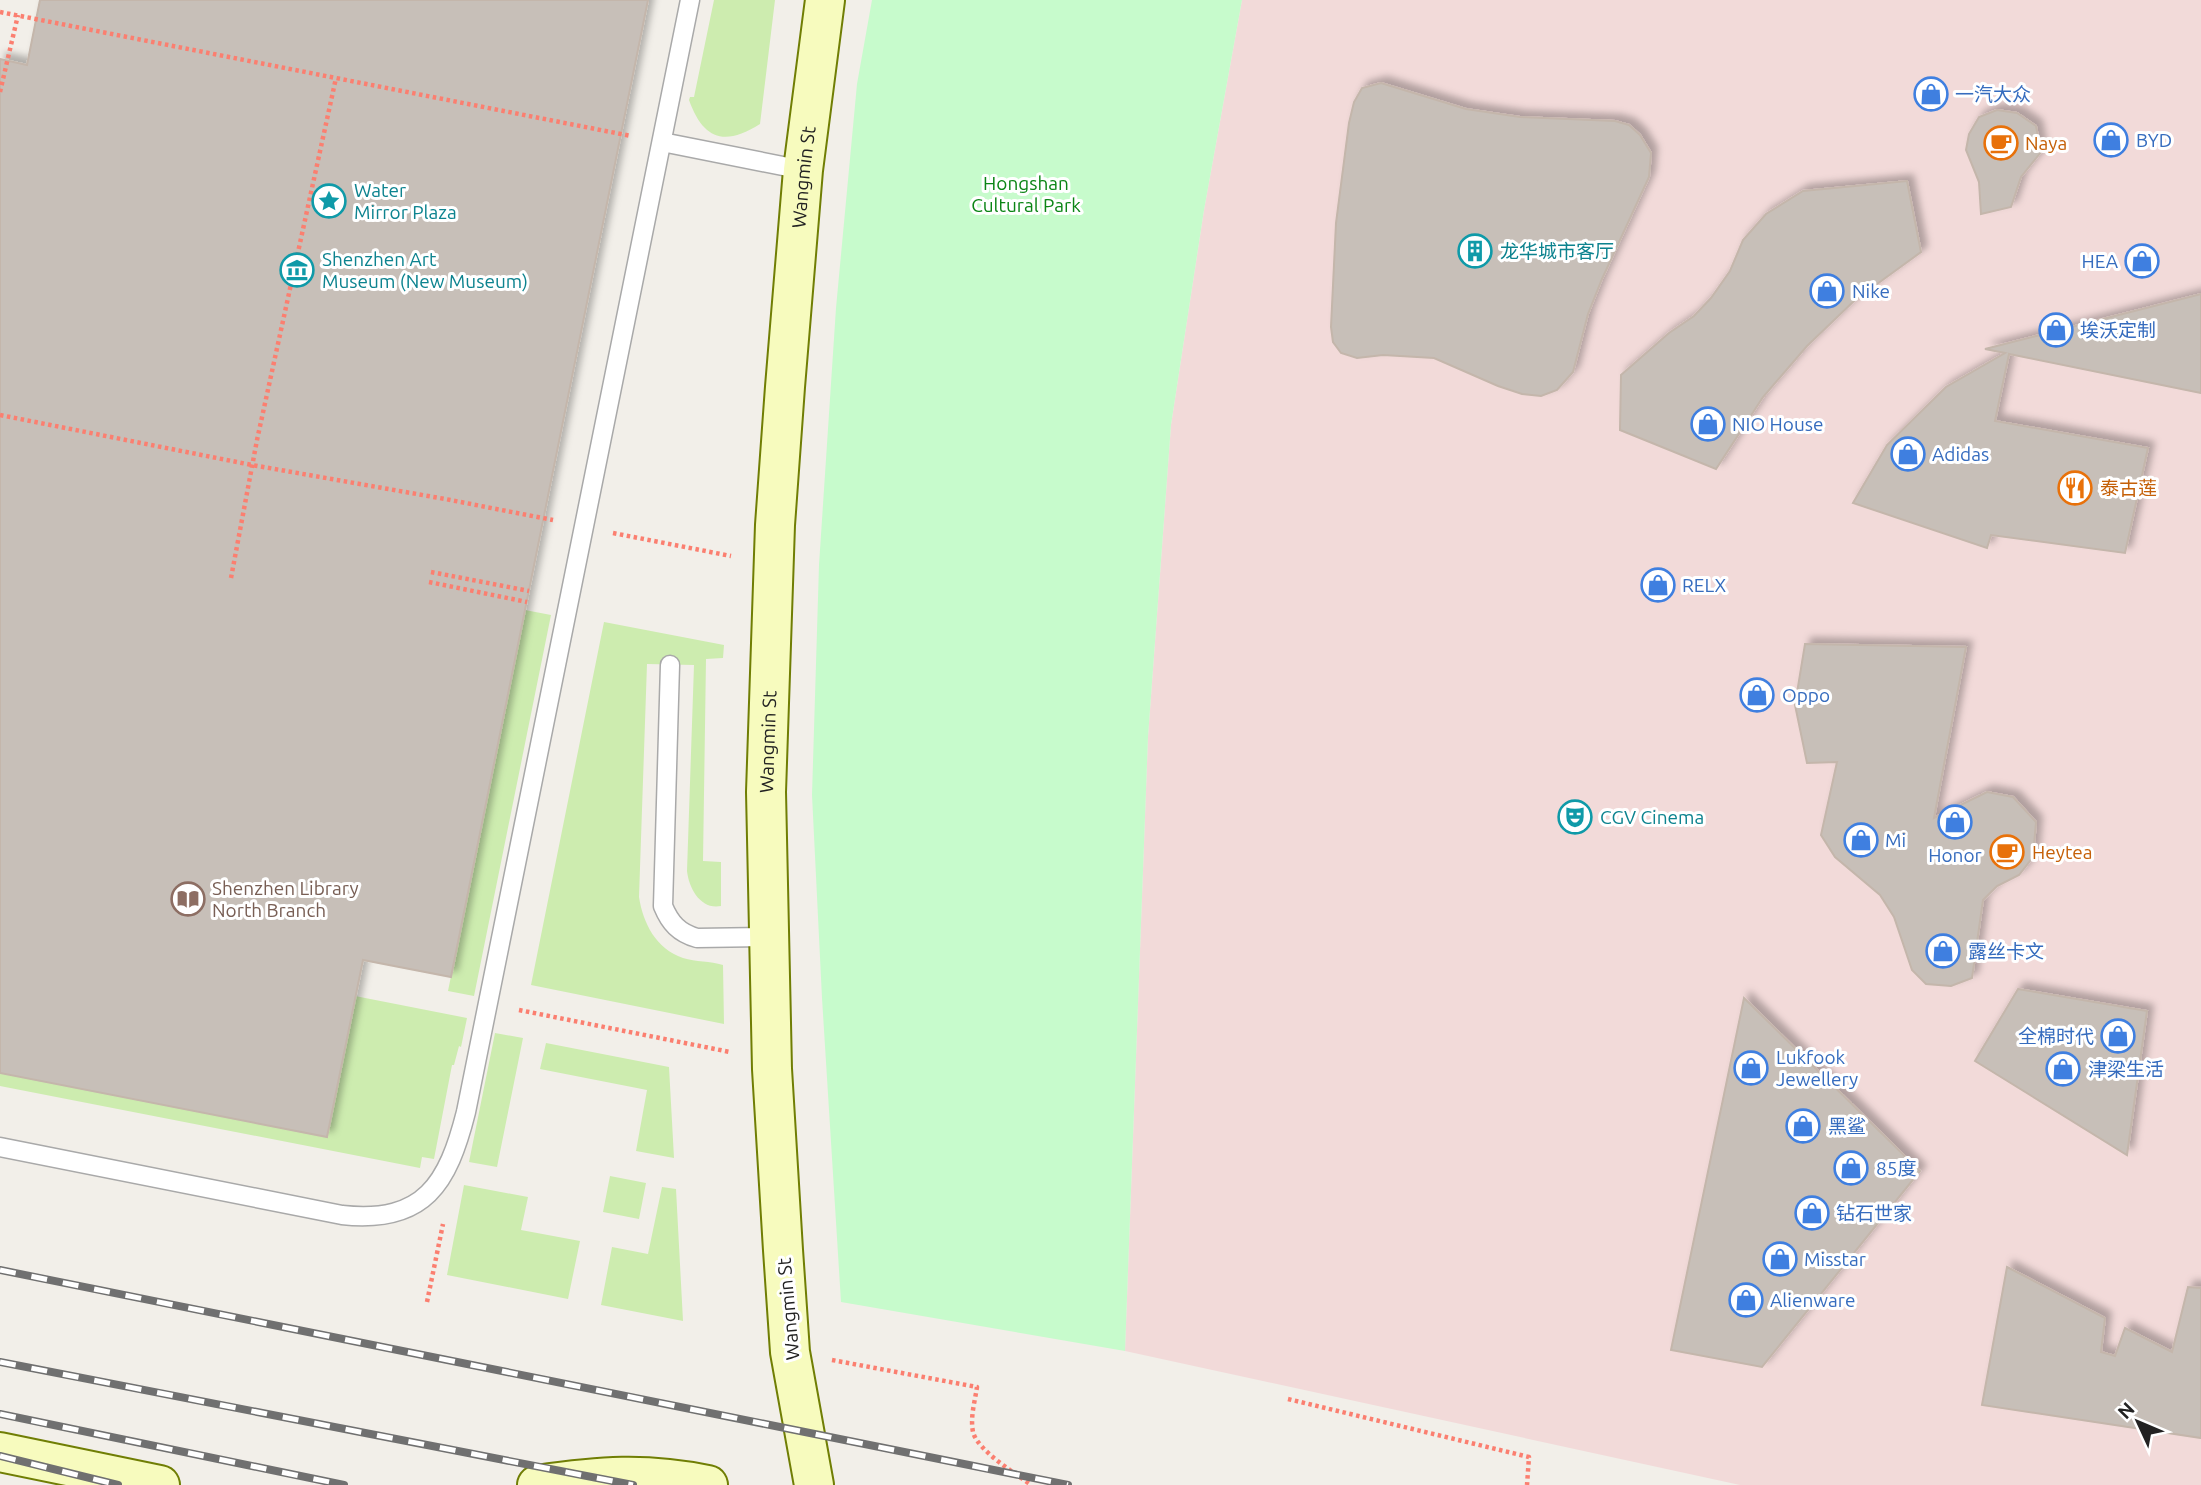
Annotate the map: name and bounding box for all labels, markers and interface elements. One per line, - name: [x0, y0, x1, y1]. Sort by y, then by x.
- shop icon: 一汽大众: [1912, 75, 1950, 113]
- place label: 一汽大众: [1955, 83, 2031, 105]
- shop icon: BYD: [2092, 121, 2130, 159]
- street label: Wangmin St: [787, 124, 820, 229]
- cafe icon: Naya: [1982, 124, 2020, 162]
- place label: BYD: [2136, 129, 2172, 151]
- place label: Naya: [2025, 132, 2067, 154]
- park label: Hongshan Cultural Park: [971, 172, 1081, 216]
- place label: Water Mirror Plaza: [354, 179, 457, 223]
- place icon: Water Mirror Plaza: [310, 182, 348, 220]
- building icon: 龙华城市客厅: [1456, 232, 1494, 270]
- place label: 龙华城市客厅: [1500, 240, 1614, 262]
- shop icon: HEA: [2123, 242, 2161, 280]
- place label: Shenzhen Art Museum (New Museum): [322, 248, 528, 292]
- place label: HEA: [2081, 250, 2119, 272]
- museum icon: Shenzhen Art Museum (New Museum): [278, 251, 316, 289]
- shop icon: Nike: [1808, 272, 1846, 310]
- place label: Nike: [1852, 280, 1890, 302]
- shop icon: 埃沃定制: [2037, 311, 2075, 349]
- place label: 埃沃定制: [2080, 319, 2156, 341]
- shop icon: NIO House: [1689, 405, 1727, 443]
- place label: NIO House: [1732, 413, 1823, 435]
- shop icon: Adidas: [1889, 435, 1927, 473]
- place label: Adidas: [1932, 443, 1989, 465]
- restaurant icon: 泰古莲: [2056, 469, 2094, 507]
- place label: 泰古莲: [2100, 477, 2157, 499]
- shop icon: RELX: [1639, 566, 1677, 604]
- place label: RELX: [1682, 574, 1727, 596]
- shop icon: Oppo: [1738, 676, 1776, 714]
- place label: Oppo: [1782, 684, 1830, 706]
- street label: Wangmin St: [755, 690, 780, 793]
- theatre icon: CGV Cinema: [1556, 798, 1594, 836]
- shop icon: Honor: [1936, 803, 1974, 841]
- place label: CGV Cinema: [1600, 806, 1704, 828]
- shop icon: Mi: [1842, 821, 1880, 859]
- place label: Mi: [1885, 829, 1906, 851]
- cafe icon: Heytea: [1988, 833, 2026, 871]
- place label: Heytea: [2032, 841, 2093, 863]
- place label: Honor: [1928, 844, 1982, 866]
- place label: Shenzhen Library North Branch: [212, 877, 359, 921]
- library icon: Shenzhen Library North Branch: [169, 880, 207, 918]
- shop icon: 露丝卡文: [1924, 932, 1962, 970]
- place label: 露丝卡文: [1968, 940, 2044, 962]
- shop icon: 全棉时代: [2099, 1017, 2137, 1055]
- place label: 全棉时代: [2018, 1025, 2094, 1047]
- place label: Lukfook Jewellery: [1776, 1046, 1858, 1090]
- shop icon: Lukfook Jewellery: [1732, 1049, 1770, 1087]
- shop icon: 津梁生活: [2044, 1050, 2082, 1088]
- place label: 津梁生活: [2088, 1058, 2164, 1080]
- shop icon: 黑鲨: [1784, 1107, 1822, 1145]
- place label: 黑鲨: [1828, 1115, 1866, 1137]
- shop icon: 85度: [1832, 1149, 1870, 1187]
- place label: 85度: [1876, 1157, 1916, 1179]
- shop icon: 钻石世家: [1793, 1194, 1831, 1232]
- place label: 钻石世家: [1836, 1202, 1912, 1224]
- shop icon: Misstar: [1761, 1240, 1799, 1278]
- place label: Misstar: [1804, 1248, 1866, 1270]
- street label: Wangmin St: [773, 1257, 803, 1361]
- shop icon: Alienware: [1727, 1281, 1765, 1319]
- place label: Alienware: [1770, 1289, 1855, 1311]
- north arrow: [2103, 1387, 2173, 1457]
- text: N: [2113, 1397, 2139, 1423]

